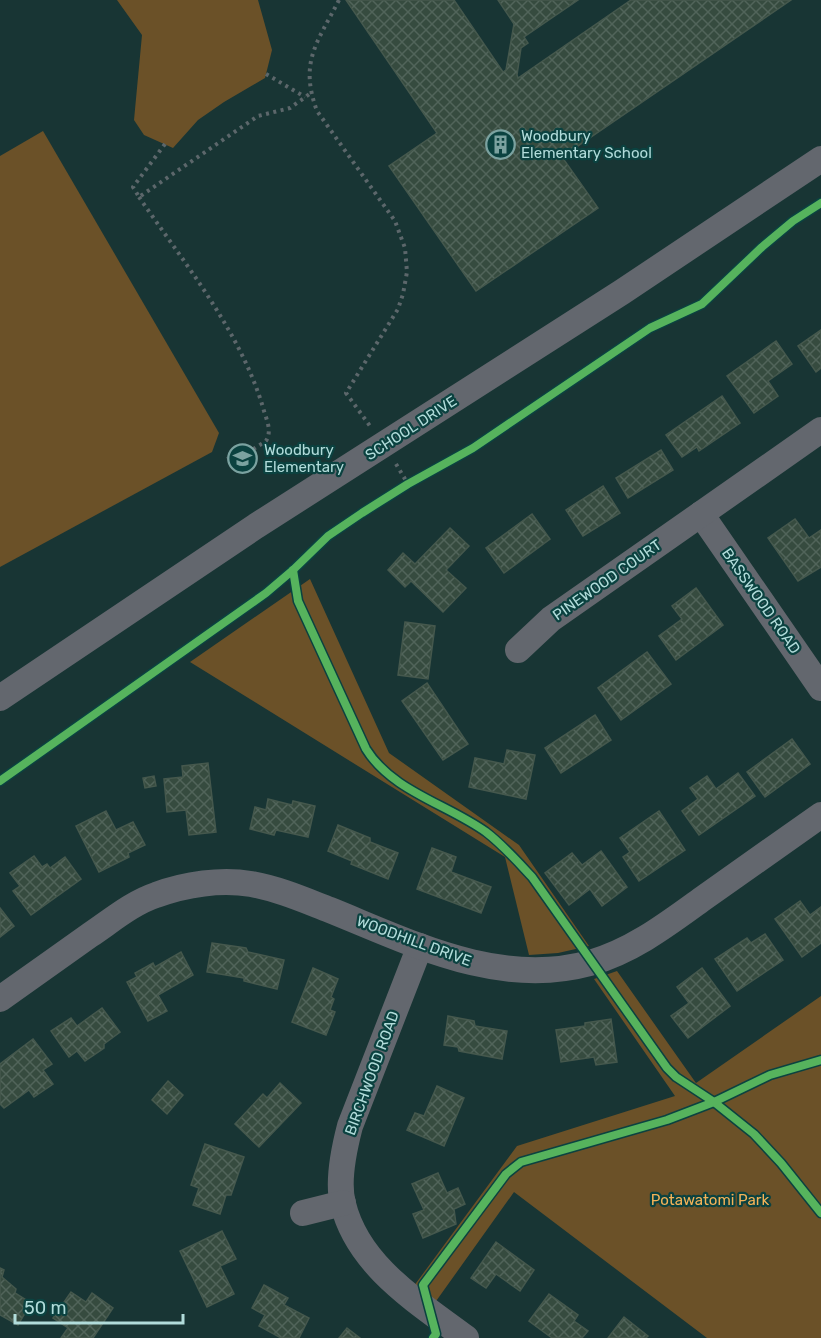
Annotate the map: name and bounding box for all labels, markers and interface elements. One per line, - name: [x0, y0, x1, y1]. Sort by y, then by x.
- place label: Woodbury Elementary School: [521, 127, 652, 162]
- building icon: Woodbury Elementary School: [484, 129, 516, 161]
- street label: SCHOOL DRIVE: [362, 392, 460, 464]
- place label: Woodbury Elementary: [264, 441, 344, 476]
- school or university icon: Woodbury Elementary: [227, 443, 259, 475]
- street label: PINEWOOD COURT: [549, 536, 665, 624]
- street label: BASSWOOD ROAD: [718, 545, 804, 657]
- street label: WOODHILL DRIVE: [354, 912, 474, 970]
- street label: BIRCHWOOD ROAD: [341, 1008, 403, 1138]
- park label: Potawatomi Park: [651, 1191, 770, 1209]
- scale bar: [15, 1287, 183, 1325]
- text: 50 m: [24, 1297, 67, 1319]

